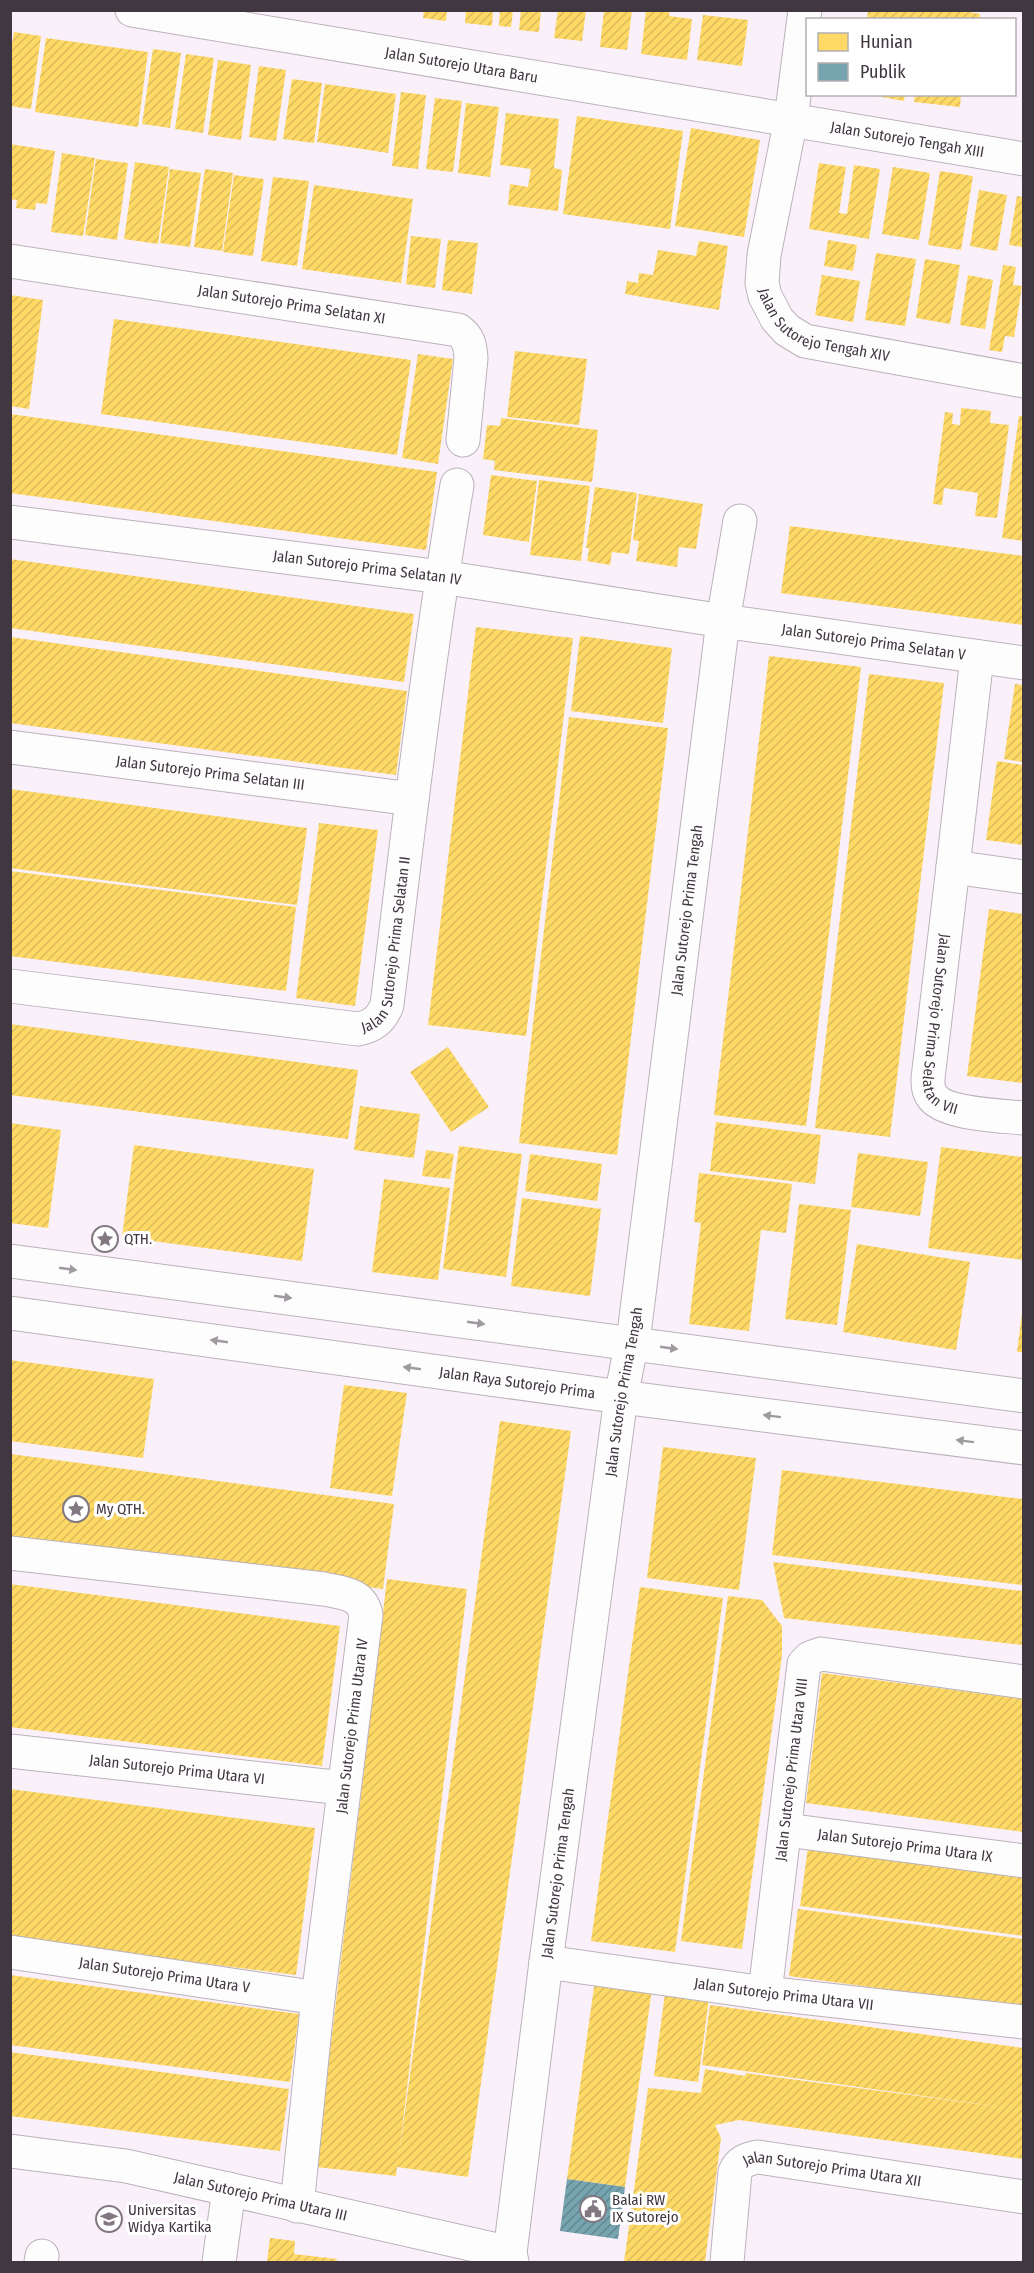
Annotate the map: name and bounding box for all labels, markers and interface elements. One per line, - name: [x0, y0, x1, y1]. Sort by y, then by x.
- legend: [806, 18, 1016, 96]
- text: Hunian: [860, 31, 913, 53]
- street label: Jalan Sutorejo Utara Baru: [384, 43, 539, 87]
- text: Publik: [860, 61, 906, 83]
- street label: Jalan Sutorejo Tengah XIII: [829, 118, 985, 161]
- street label: Jalan Sutorejo Prima Selatan XI: [197, 281, 387, 328]
- street label: Jalan Sutorejo Tengah XIV: [755, 287, 891, 365]
- street label: Jalan Sutorejo Prima Selatan IV: [272, 547, 463, 589]
- street label: Jalan Sutorejo Prima Selatan V: [780, 620, 967, 664]
- street label: Jalan Sutorejo Prima Selatan III: [115, 752, 306, 794]
- street label: Jalan Sutorejo Prima Tengah: [667, 824, 707, 996]
- street label: Jalan Sutorejo Prima Selatan II: [359, 855, 414, 1037]
- street label: Jalan Sutorejo Prima Selatan VII: [919, 933, 960, 1118]
- place icon: QTH.: [90, 1224, 120, 1254]
- place label: QTH.: [124, 1230, 152, 1248]
- one-way arrow: [59, 1264, 78, 1273]
- one-way arrow: [273, 1293, 292, 1302]
- street label: Jalan Sutorejo Prima Tengah: [602, 1306, 646, 1478]
- one-way arrow: [467, 1318, 486, 1327]
- one-way arrow: [209, 1337, 228, 1346]
- one-way arrow: [660, 1344, 679, 1353]
- street label: Jalan Raya Sutorejo Prima: [438, 1363, 596, 1402]
- one-way arrow: [403, 1364, 422, 1373]
- one-way arrow: [762, 1411, 781, 1421]
- one-way arrow: [956, 1436, 975, 1445]
- place icon: My QTH.: [61, 1494, 91, 1524]
- place label: My QTH.: [96, 1500, 145, 1518]
- street label: Jalan Sutorejo Prima Utara IV: [332, 1637, 372, 1815]
- street label: Jalan Sutorejo Prima Utara VIII: [772, 1677, 811, 1862]
- street label: Jalan Sutorejo Prima Utara VI: [88, 1751, 266, 1788]
- street label: Jalan Sutorejo Prima Tengah: [538, 1787, 578, 1960]
- street label: Jalan Sutorejo Prima Utara IX: [816, 1825, 994, 1866]
- street label: Jalan Sutorejo Prima Utara V: [78, 1953, 251, 1997]
- street label: Jalan Sutorejo Prima Utara VII: [693, 1974, 874, 2014]
- street label: Jalan Sutorejo Prima Utara XII: [739, 2148, 922, 2190]
- street label: Jalan Sutorejo Prima Utara III: [172, 2168, 349, 2225]
- place label: Balai RW IX Sutorejo: [612, 2191, 679, 2226]
- public building icon: Balai RW IX Sutorejo: [578, 2194, 608, 2224]
- place label: Universitas Widya Kartika: [128, 2201, 212, 2236]
- school or university icon: Universitas Widya Kartika: [94, 2204, 124, 2234]

